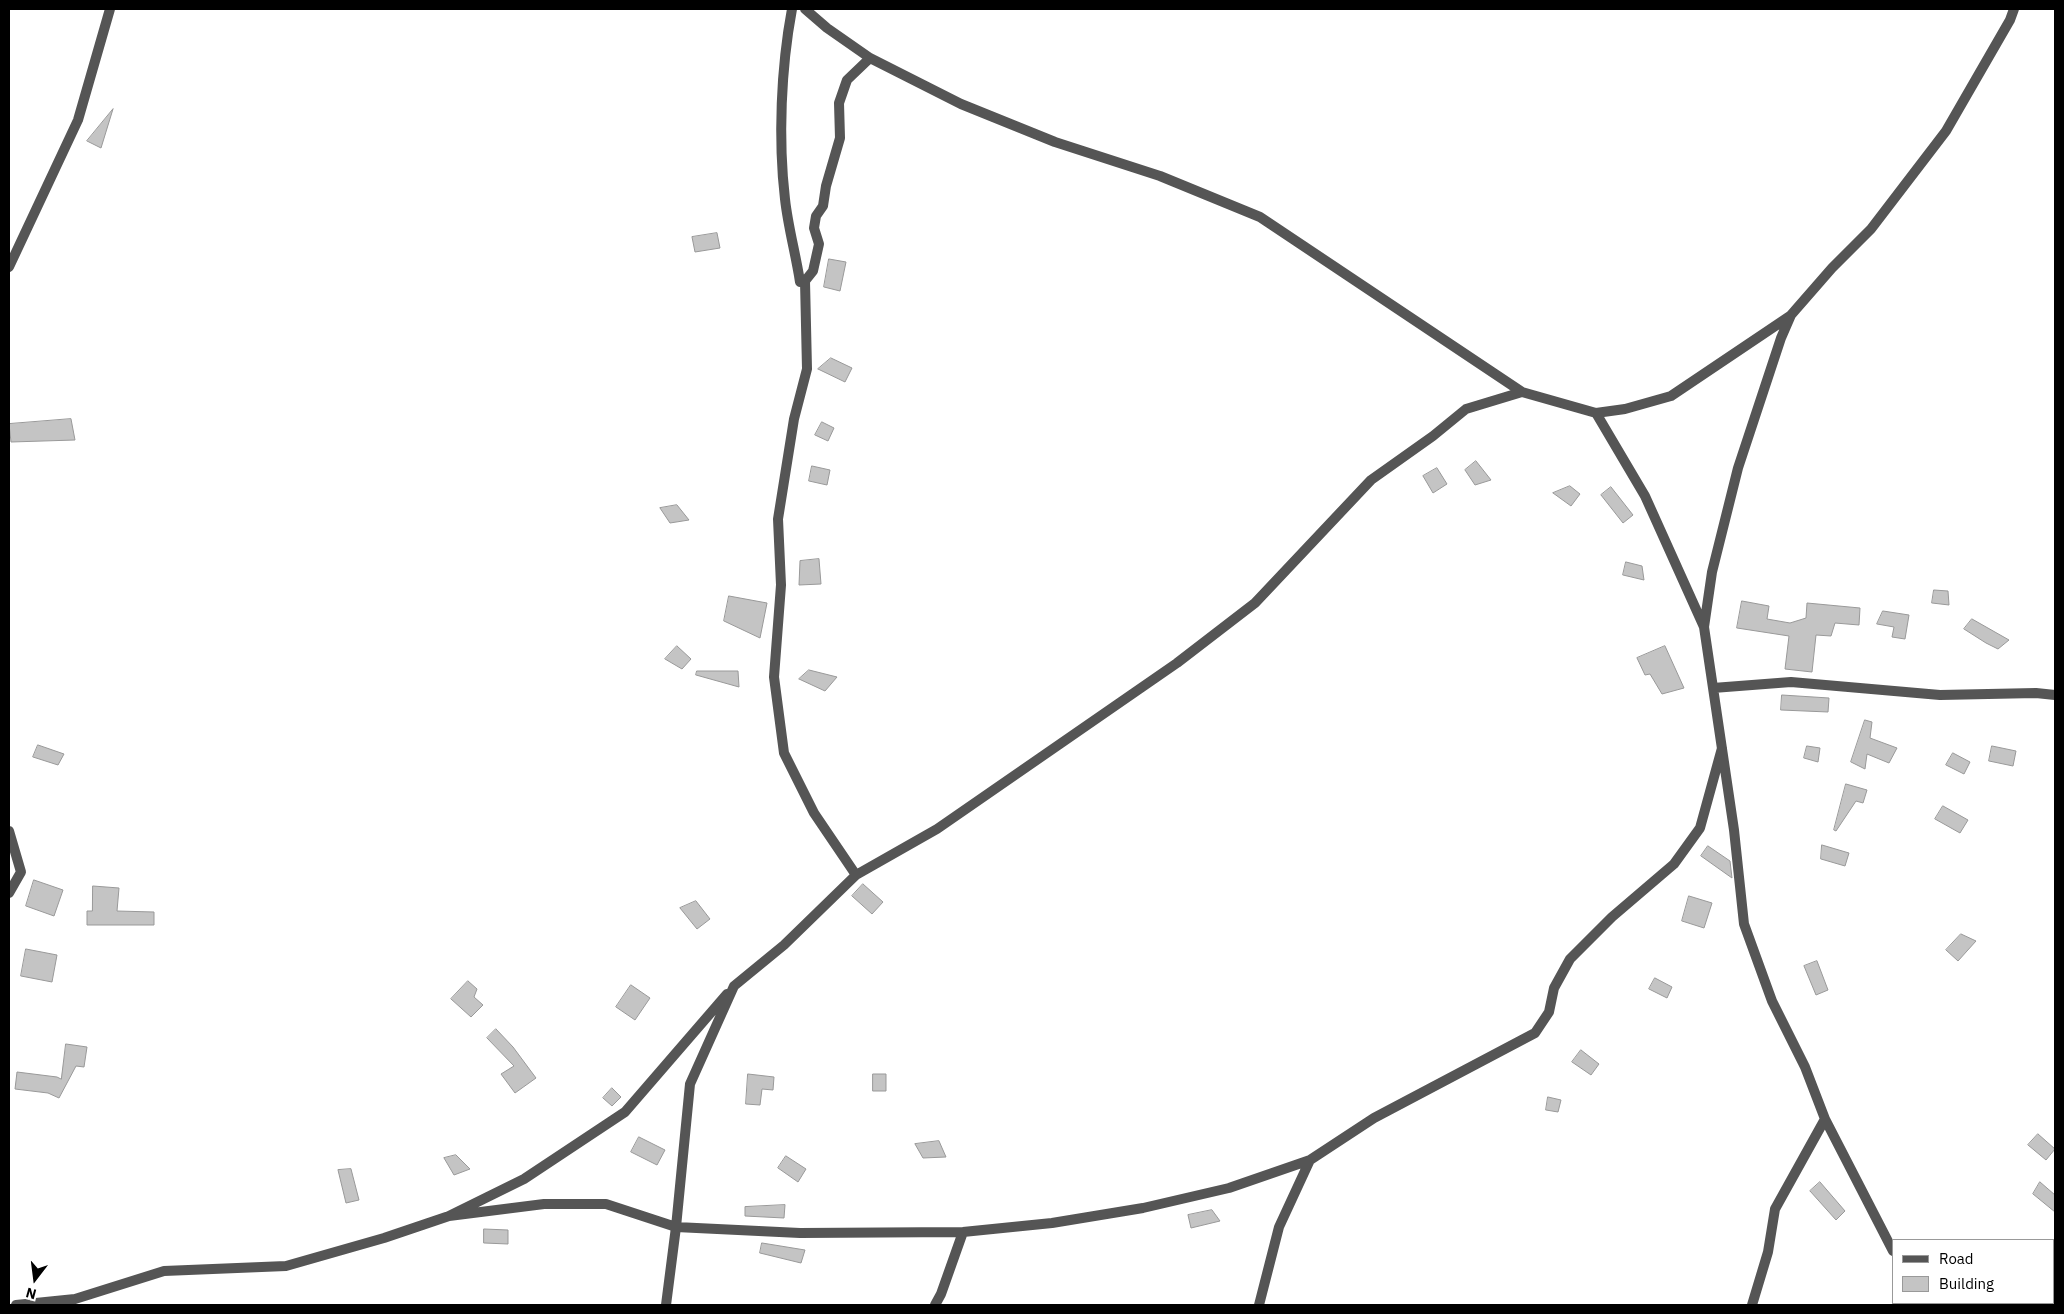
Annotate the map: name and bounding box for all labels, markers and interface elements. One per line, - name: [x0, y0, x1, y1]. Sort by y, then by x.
- legend: [1892, 1239, 2054, 1304]
- text: Road: [1939, 1249, 1974, 1268]
- north arrow: [10, 1254, 60, 1304]
- text: Building: [1939, 1274, 1994, 1293]
- text: N: [24, 1283, 38, 1303]

